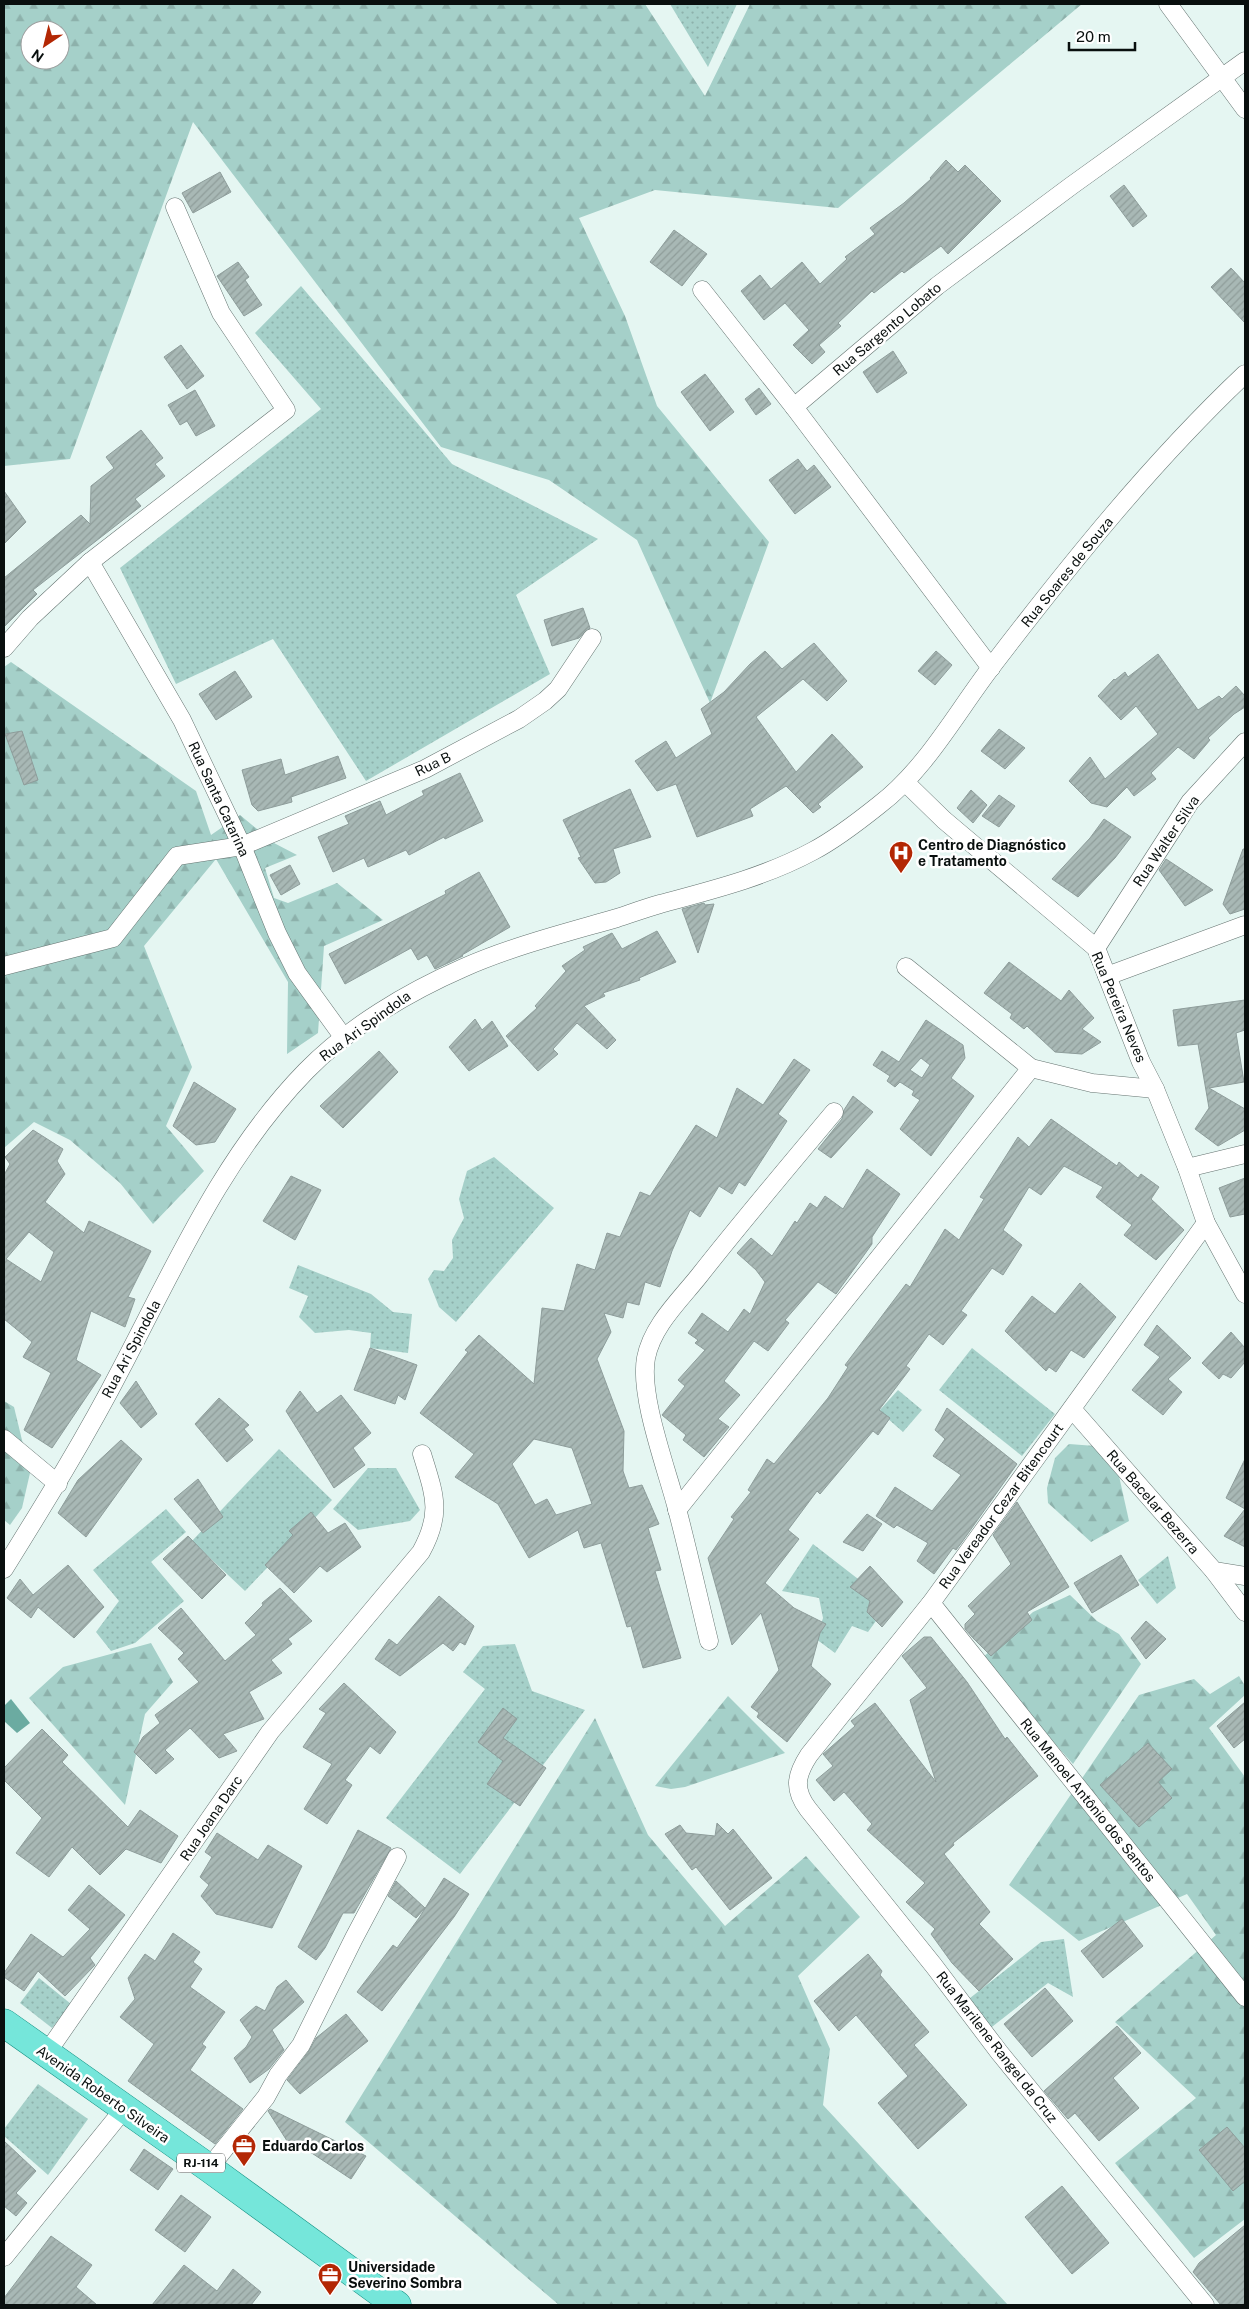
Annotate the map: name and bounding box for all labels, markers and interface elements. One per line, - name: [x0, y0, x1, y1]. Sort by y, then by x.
- north arrow: [20, 20, 70, 70]
- scale bar: [1069, 20, 1135, 52]
- text: 20 m: [1076, 28, 1111, 45]
- text: N: [28, 46, 47, 65]
- street label: Rua Sargento Lobato: [830, 279, 944, 379]
- street label: Rua Soares de Souza: [1018, 514, 1116, 630]
- street label: Rua Santa Catarina: [185, 739, 253, 859]
- street label: Rua B: [412, 748, 454, 780]
- street label: Rua Walter Silva: [1130, 793, 1202, 889]
- place label: Centro de Diagnóstico e Tratamento: [918, 837, 1066, 869]
- hospital icon: Centro de Diagnóstico e Tratamento: [888, 840, 914, 874]
- street label: Rua Pereira Neves: [1088, 949, 1150, 1065]
- street label: Rua Ari Spindola: [316, 988, 414, 1064]
- street label: Rua Ari Spindola: [98, 1297, 164, 1401]
- street label: Rua Vereador Cezar Bitencourt: [936, 1420, 1066, 1592]
- street label: Rua Bacelar Bezerra: [1104, 1447, 1202, 1557]
- street label: Rua Manoel Antônio dos Santos: [1017, 1715, 1159, 1885]
- street label: Rua Joana Darc: [177, 1772, 245, 1864]
- street label: Rua Marilene Rangel da Cruz: [933, 1968, 1061, 2126]
- street label: Avenida Roberto Silveira: [34, 2042, 172, 2146]
- office icon: Eduardo Carlos: [231, 2133, 257, 2167]
- place label: Eduardo Carlos: [262, 2138, 364, 2154]
- road number: RJ-114: [177, 2154, 225, 2172]
- place label: Universidade Severino Sombra: [348, 2259, 462, 2291]
- office icon: Universidade Severino Sombra: [317, 2262, 343, 2296]

